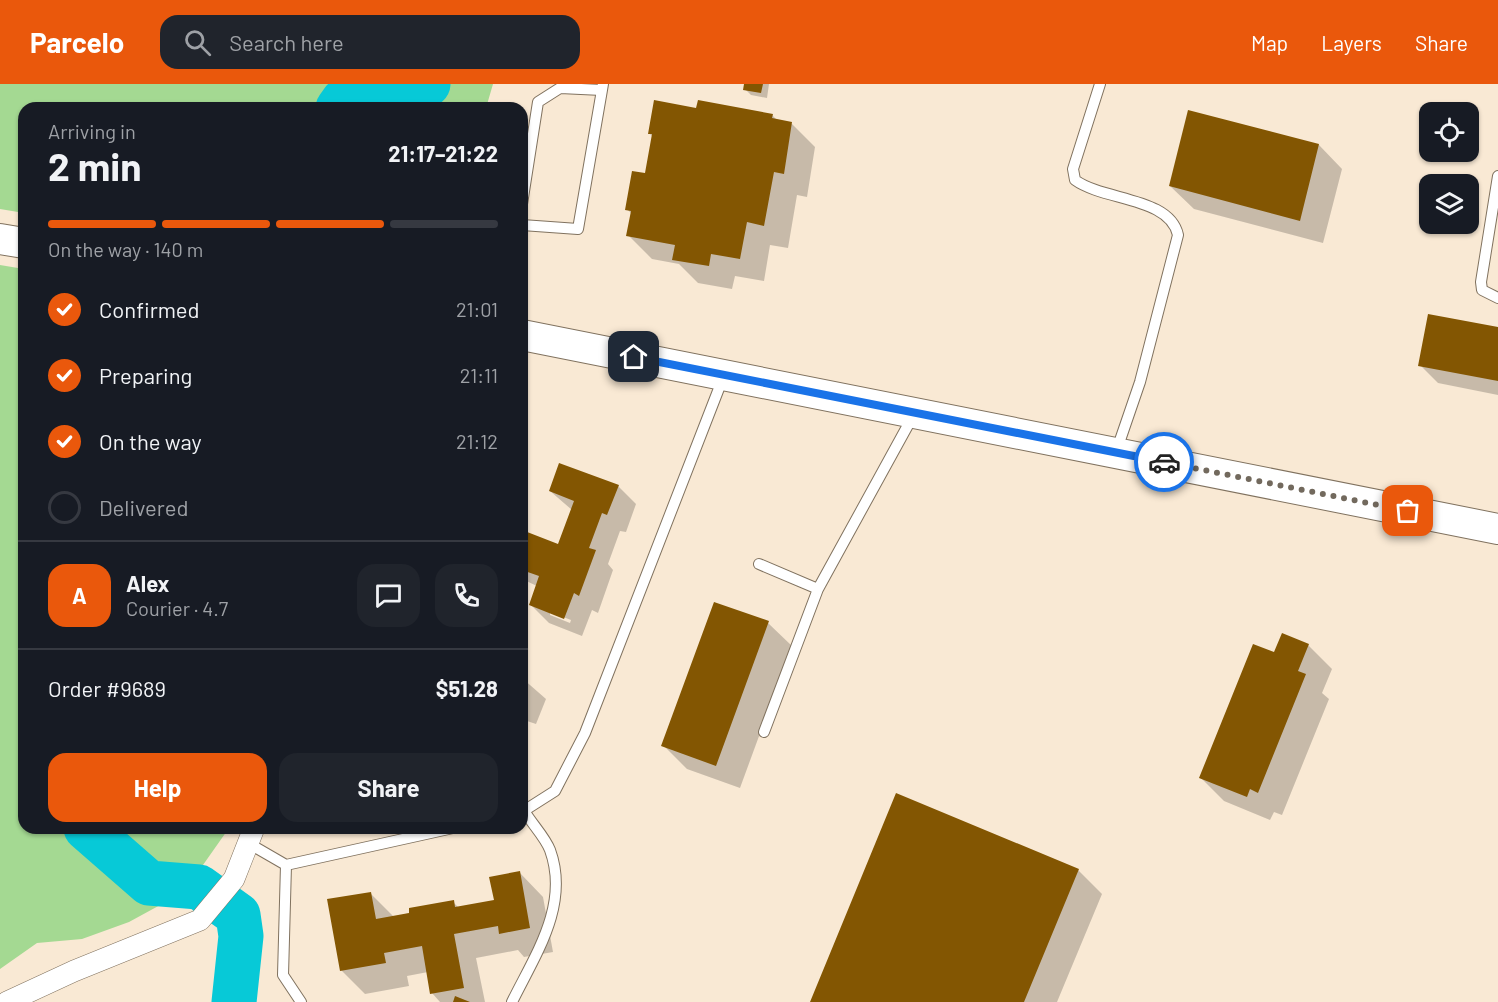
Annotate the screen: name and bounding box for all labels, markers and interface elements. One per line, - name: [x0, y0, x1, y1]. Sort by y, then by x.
- search box: [160, 15, 580, 69]
- text: Parcelo: [30, 25, 124, 59]
- icon: search: [181, 26, 214, 59]
- text: Search here: [229, 29, 344, 55]
- text: Map: [1251, 30, 1288, 55]
- text: Layers: [1321, 30, 1382, 55]
- text: Share: [1415, 30, 1468, 55]
- map controls: [1419, 102, 1479, 234]
- button: locate: [1419, 102, 1479, 162]
- text: Arriving in: [48, 119, 136, 143]
- text: 21:17–21:22: [388, 140, 498, 166]
- text: 2 min: [48, 142, 141, 189]
- button: layers: [1419, 174, 1479, 234]
- text: On the way · 140 m: [48, 237, 203, 261]
- icon: check: [48, 293, 81, 326]
- text: Confirmed: [99, 296, 199, 322]
- text: 21:01: [456, 297, 498, 321]
- pin: [608, 331, 659, 382]
- icon: home: [617, 340, 650, 373]
- icon: check: [48, 359, 81, 392]
- text: Preparing: [99, 362, 192, 388]
- text: 21:11: [460, 363, 498, 387]
- icon: check: [48, 425, 81, 458]
- text: On the way: [99, 428, 202, 454]
- text: 21:12: [456, 429, 498, 453]
- courier: [1134, 432, 1194, 492]
- icon: car: [1148, 446, 1181, 479]
- pin: [1382, 485, 1433, 536]
- text: Delivered: [99, 494, 188, 520]
- icon: bag: [1391, 494, 1424, 527]
- button: chat: [357, 564, 420, 627]
- button: phone: [435, 564, 498, 627]
- text: Alex: [126, 570, 169, 596]
- text: A: [72, 582, 87, 608]
- text: Courier · 4.7: [126, 596, 228, 620]
- text: Order #9689: [48, 675, 166, 701]
- text: $51.28: [436, 675, 498, 701]
- button: Help: [48, 753, 267, 822]
- button: Share: [279, 753, 498, 822]

